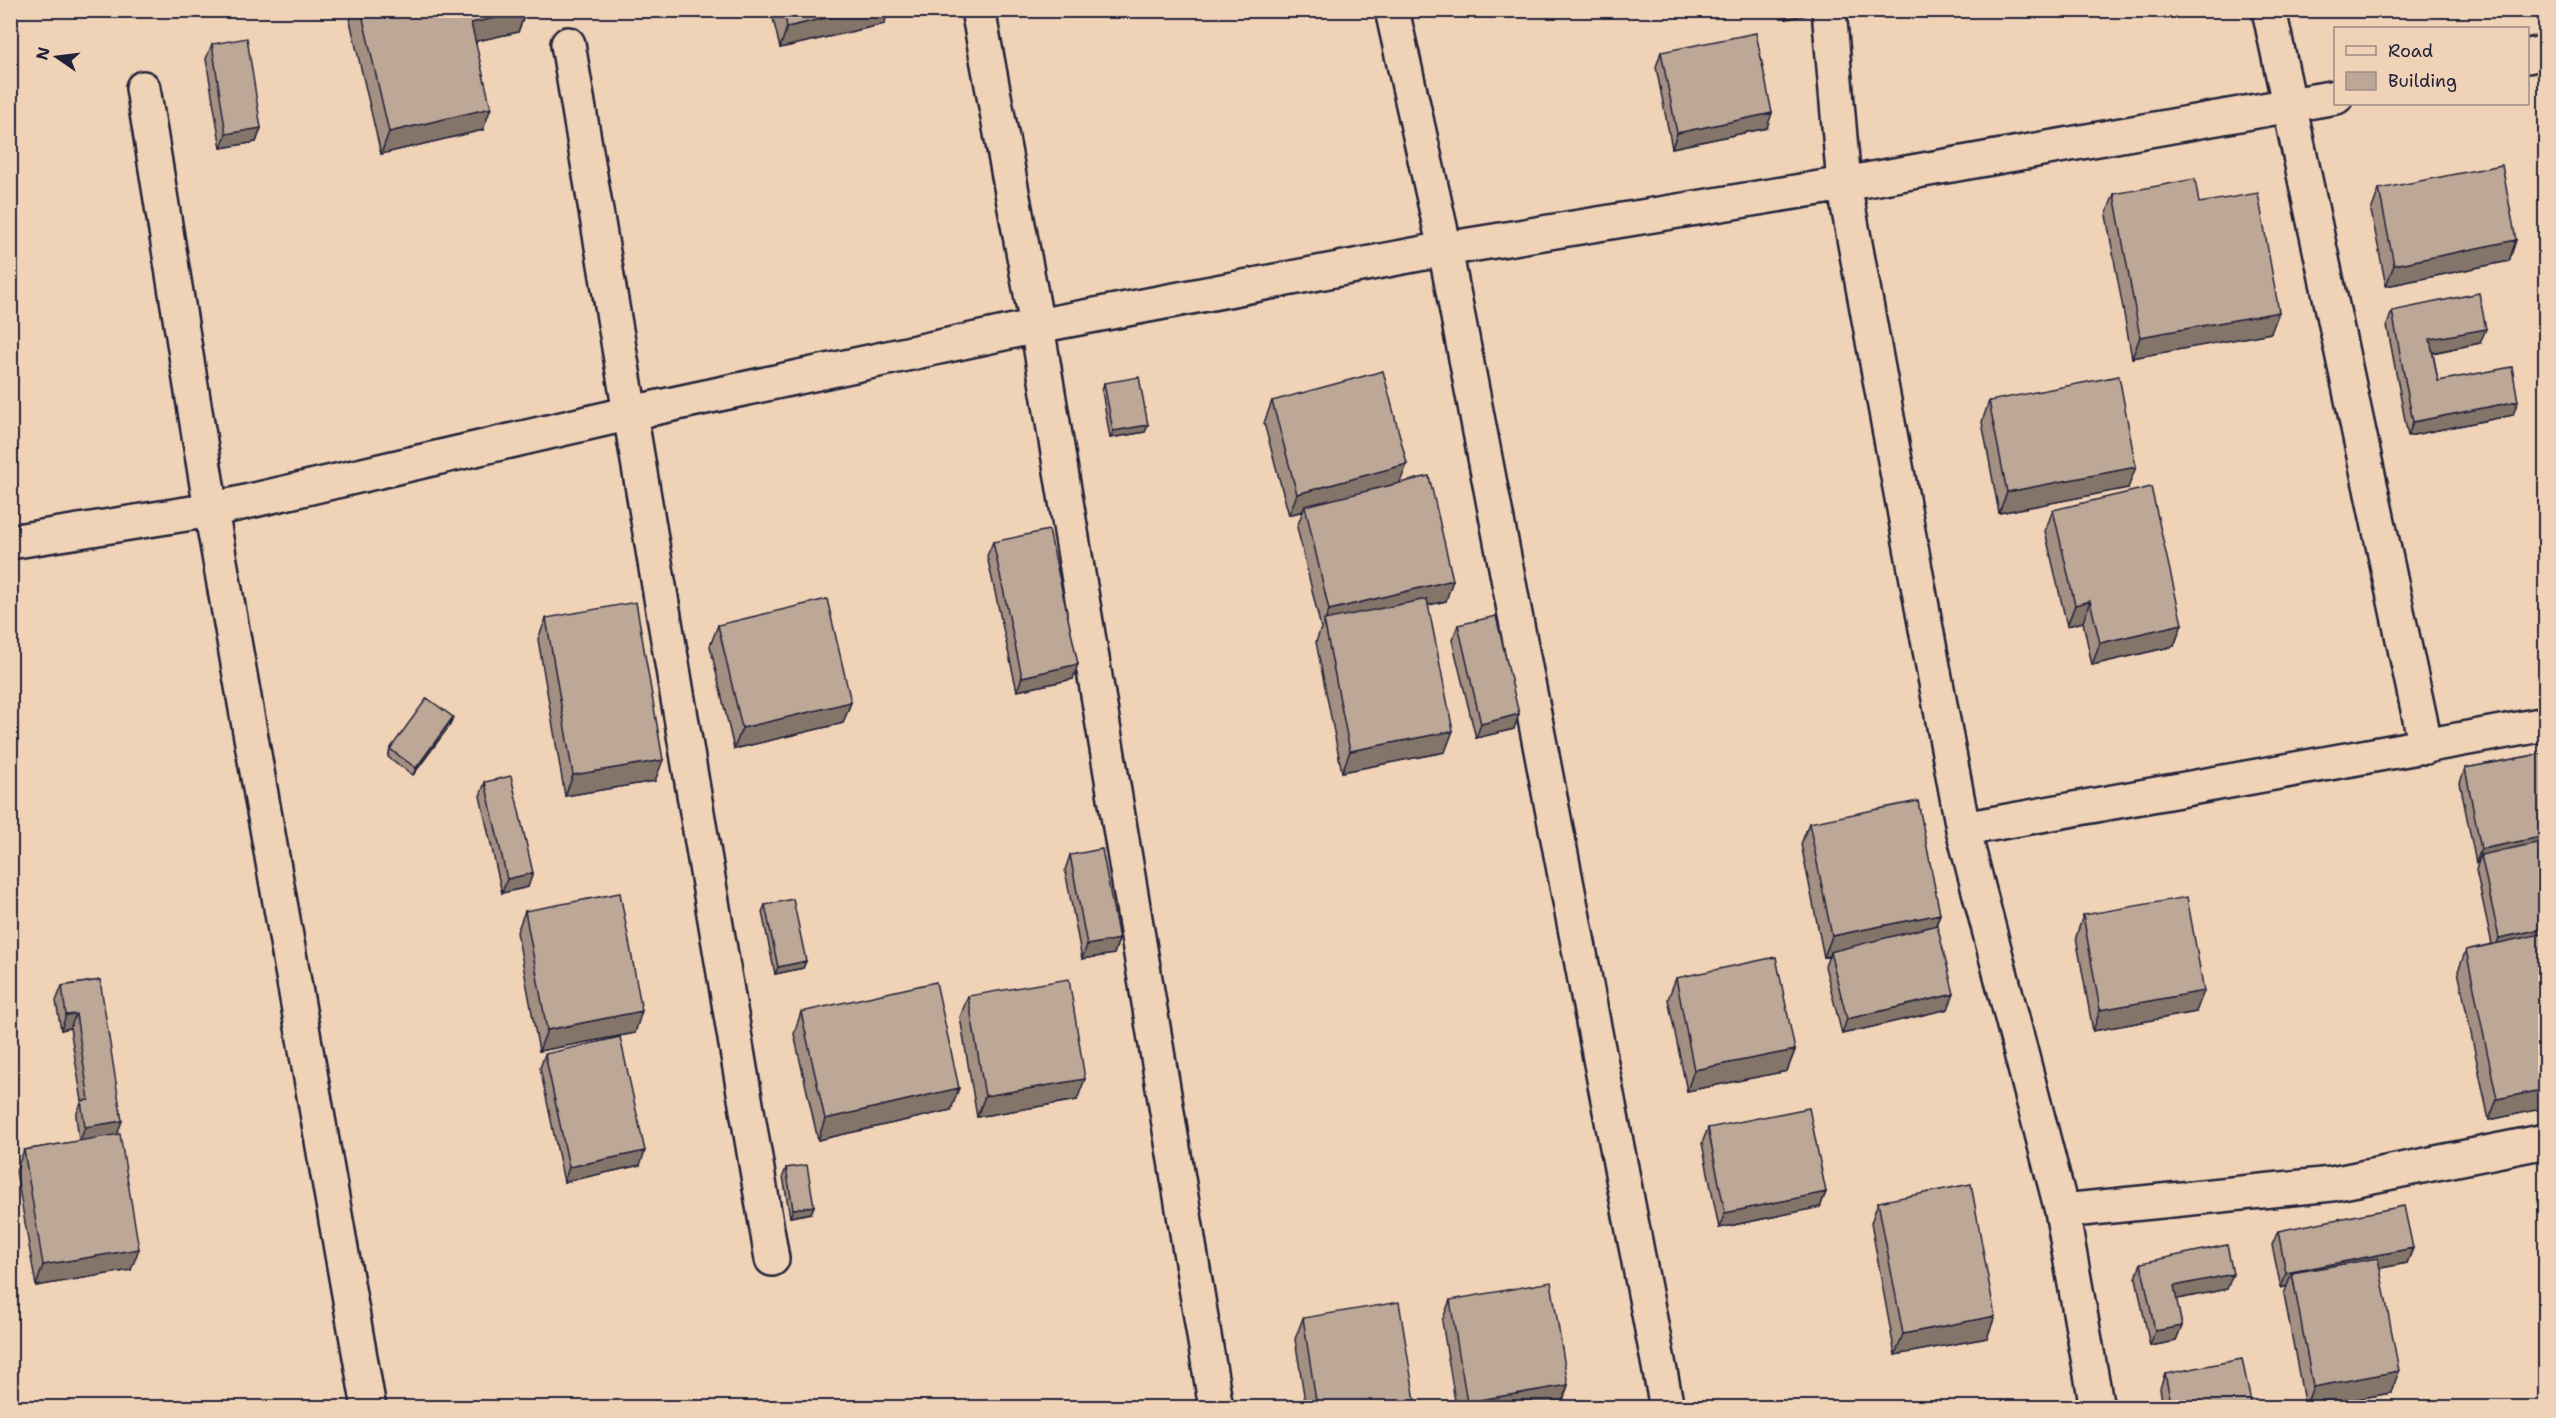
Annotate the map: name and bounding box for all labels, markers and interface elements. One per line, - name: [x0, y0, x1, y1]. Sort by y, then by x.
- north arrow: [27, 27, 87, 87]
- legend: [2334, 27, 2529, 105]
- text: Road: [2388, 39, 2433, 63]
- text: N: [31, 45, 55, 62]
- text: Building: [2388, 69, 2457, 93]

